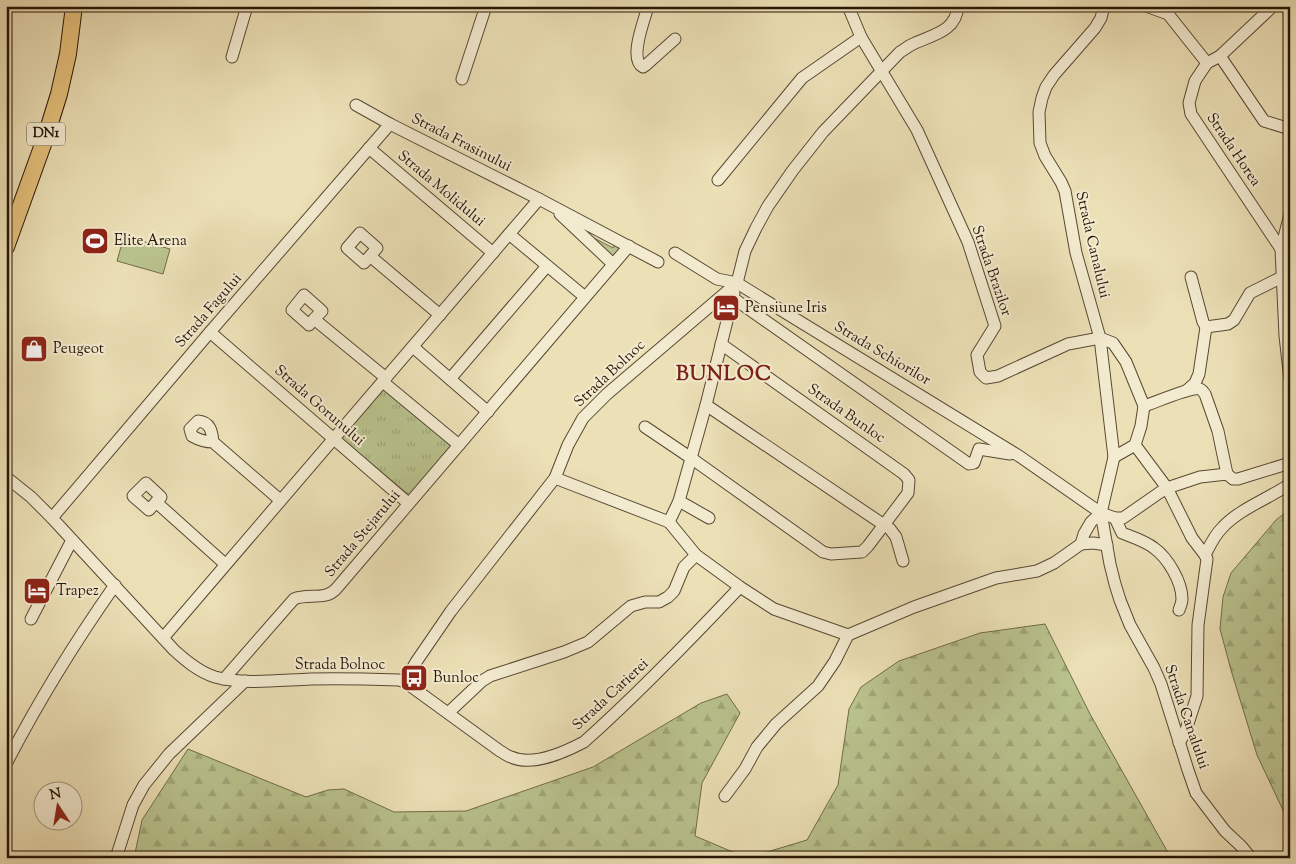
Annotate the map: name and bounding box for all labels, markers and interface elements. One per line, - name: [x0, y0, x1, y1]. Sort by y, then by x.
- street label: Strada Frasinului: [407, 109, 515, 177]
- street label: Strada Horea: [1201, 109, 1265, 191]
- road number: DN1: [27, 122, 65, 146]
- street label: Strada Molidului: [393, 146, 489, 232]
- street label: Strada Canalului: [1069, 189, 1115, 301]
- street label: Strada Brazilor: [966, 223, 1016, 320]
- sports icon: Elite Arena: [80, 226, 110, 256]
- place label: Elite Arena: [114, 231, 187, 252]
- street label: Strada Fagului: [171, 269, 247, 353]
- hotel icon: Pensiune Iris: [711, 293, 741, 323]
- place label: Pensiune Iris: [745, 298, 827, 319]
- street label: Strada Schiorilor: [830, 317, 935, 391]
- shop icon: Peugeot: [19, 334, 49, 364]
- street label: Strada Bolnoc: [570, 335, 650, 413]
- place label: Peugeot: [53, 339, 104, 360]
- street label: Strada Gorunului: [269, 361, 369, 451]
- district label: BUNLOC: [676, 361, 772, 390]
- street label: Strada Bunloc: [803, 379, 889, 449]
- street label: Strada Stejarului: [320, 486, 406, 582]
- hotel icon: Trapez: [22, 576, 52, 606]
- place label: Trapez: [56, 581, 99, 602]
- street label: Strada Carierei: [568, 654, 654, 736]
- street label: Strada Bolnoc: [295, 655, 385, 676]
- street label: Strada Canalului: [1158, 662, 1214, 772]
- bus stop icon: Bunloc: [399, 663, 429, 693]
- place label: Bunloc: [433, 668, 479, 689]
- north arrow: [32, 782, 82, 832]
- text: N: [48, 784, 63, 806]

